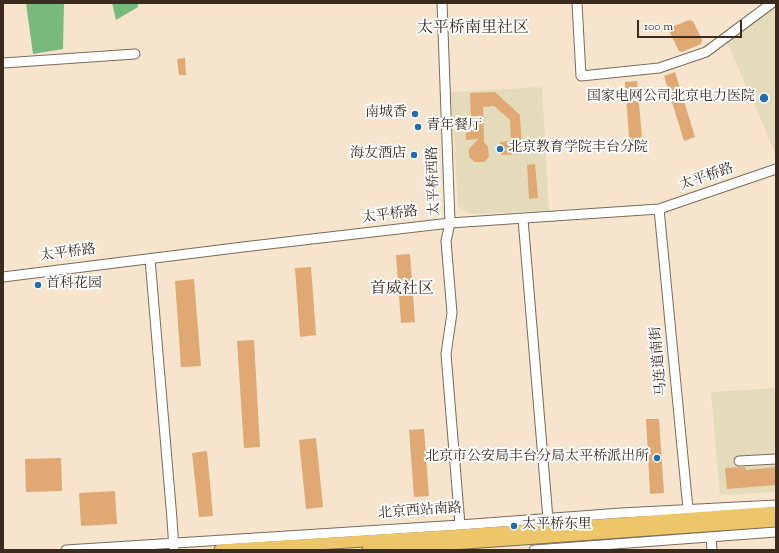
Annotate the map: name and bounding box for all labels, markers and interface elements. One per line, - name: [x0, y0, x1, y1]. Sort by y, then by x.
- scale bar: [639, 12, 744, 38]
- text: 100 m: [644, 18, 673, 36]
- district label: 太平桥南里社区: [417, 19, 529, 39]
- place label: 国家电网公司北京电力医院: [587, 90, 755, 106]
- marker: 国家电网公司北京电力医院: [758, 92, 770, 104]
- place label: 南城香: [365, 106, 407, 122]
- marker: 南城香: [410, 109, 420, 119]
- place label: 青年餐厅: [426, 119, 482, 135]
- marker: 青年餐厅: [413, 122, 423, 132]
- place label: 北京教育学院丰台分院: [508, 141, 648, 157]
- marker: 北京教育学院丰台分院: [495, 144, 505, 154]
- street label: 太平桥西路: [425, 146, 445, 216]
- place label: 海友酒店: [350, 147, 406, 163]
- marker: 海友酒店: [409, 150, 419, 160]
- street label: 太平桥路: [678, 161, 736, 195]
- street label: 太平桥路: [361, 204, 419, 228]
- street label: 太平桥路: [39, 242, 97, 266]
- place label: 首科花园: [46, 277, 102, 293]
- marker: 首科花园: [33, 280, 43, 290]
- district label: 首威社区: [370, 280, 434, 300]
- street label: 马连道南街: [649, 325, 671, 397]
- place label: 北京市公安局丰台分局太平桥派出所: [425, 450, 649, 466]
- marker: 北京市公安局丰台分局太平桥派出所: [652, 453, 662, 463]
- street label: 北京西站南路: [378, 501, 462, 523]
- place label: 太平桥东里: [522, 518, 592, 534]
- marker: 太平桥东里: [509, 521, 519, 531]

